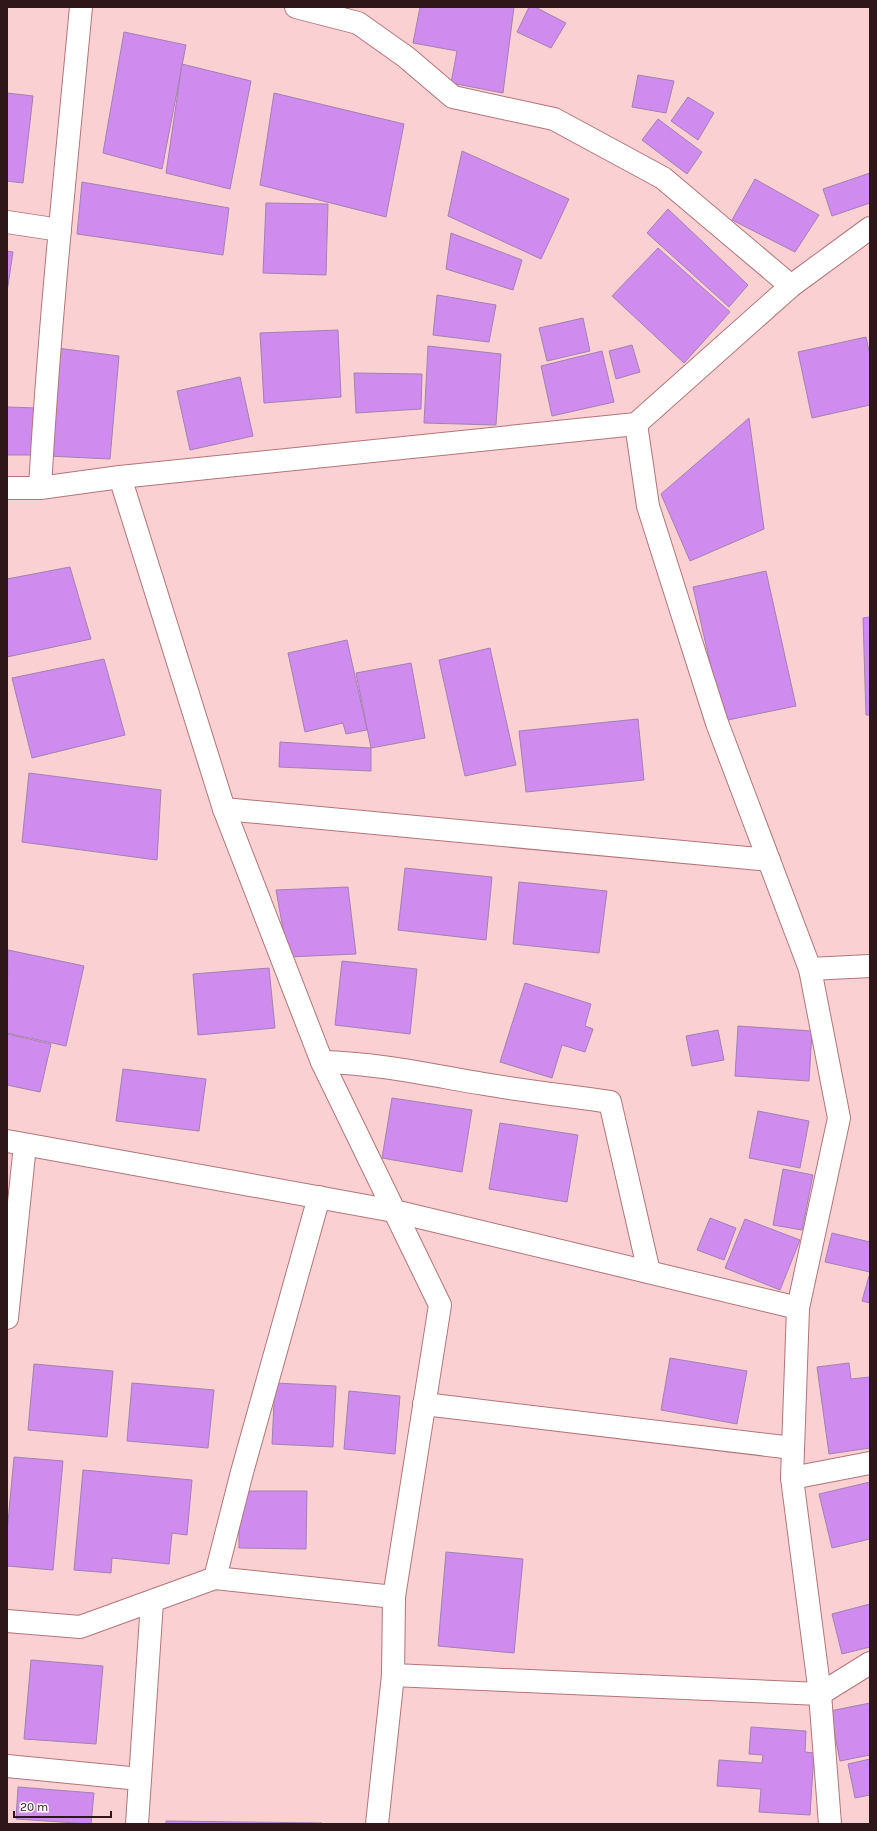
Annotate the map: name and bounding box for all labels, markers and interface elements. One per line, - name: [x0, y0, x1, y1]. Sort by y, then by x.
- scale bar: [14, 1793, 111, 1819]
- text: 20 m: [20, 1800, 48, 1814]

